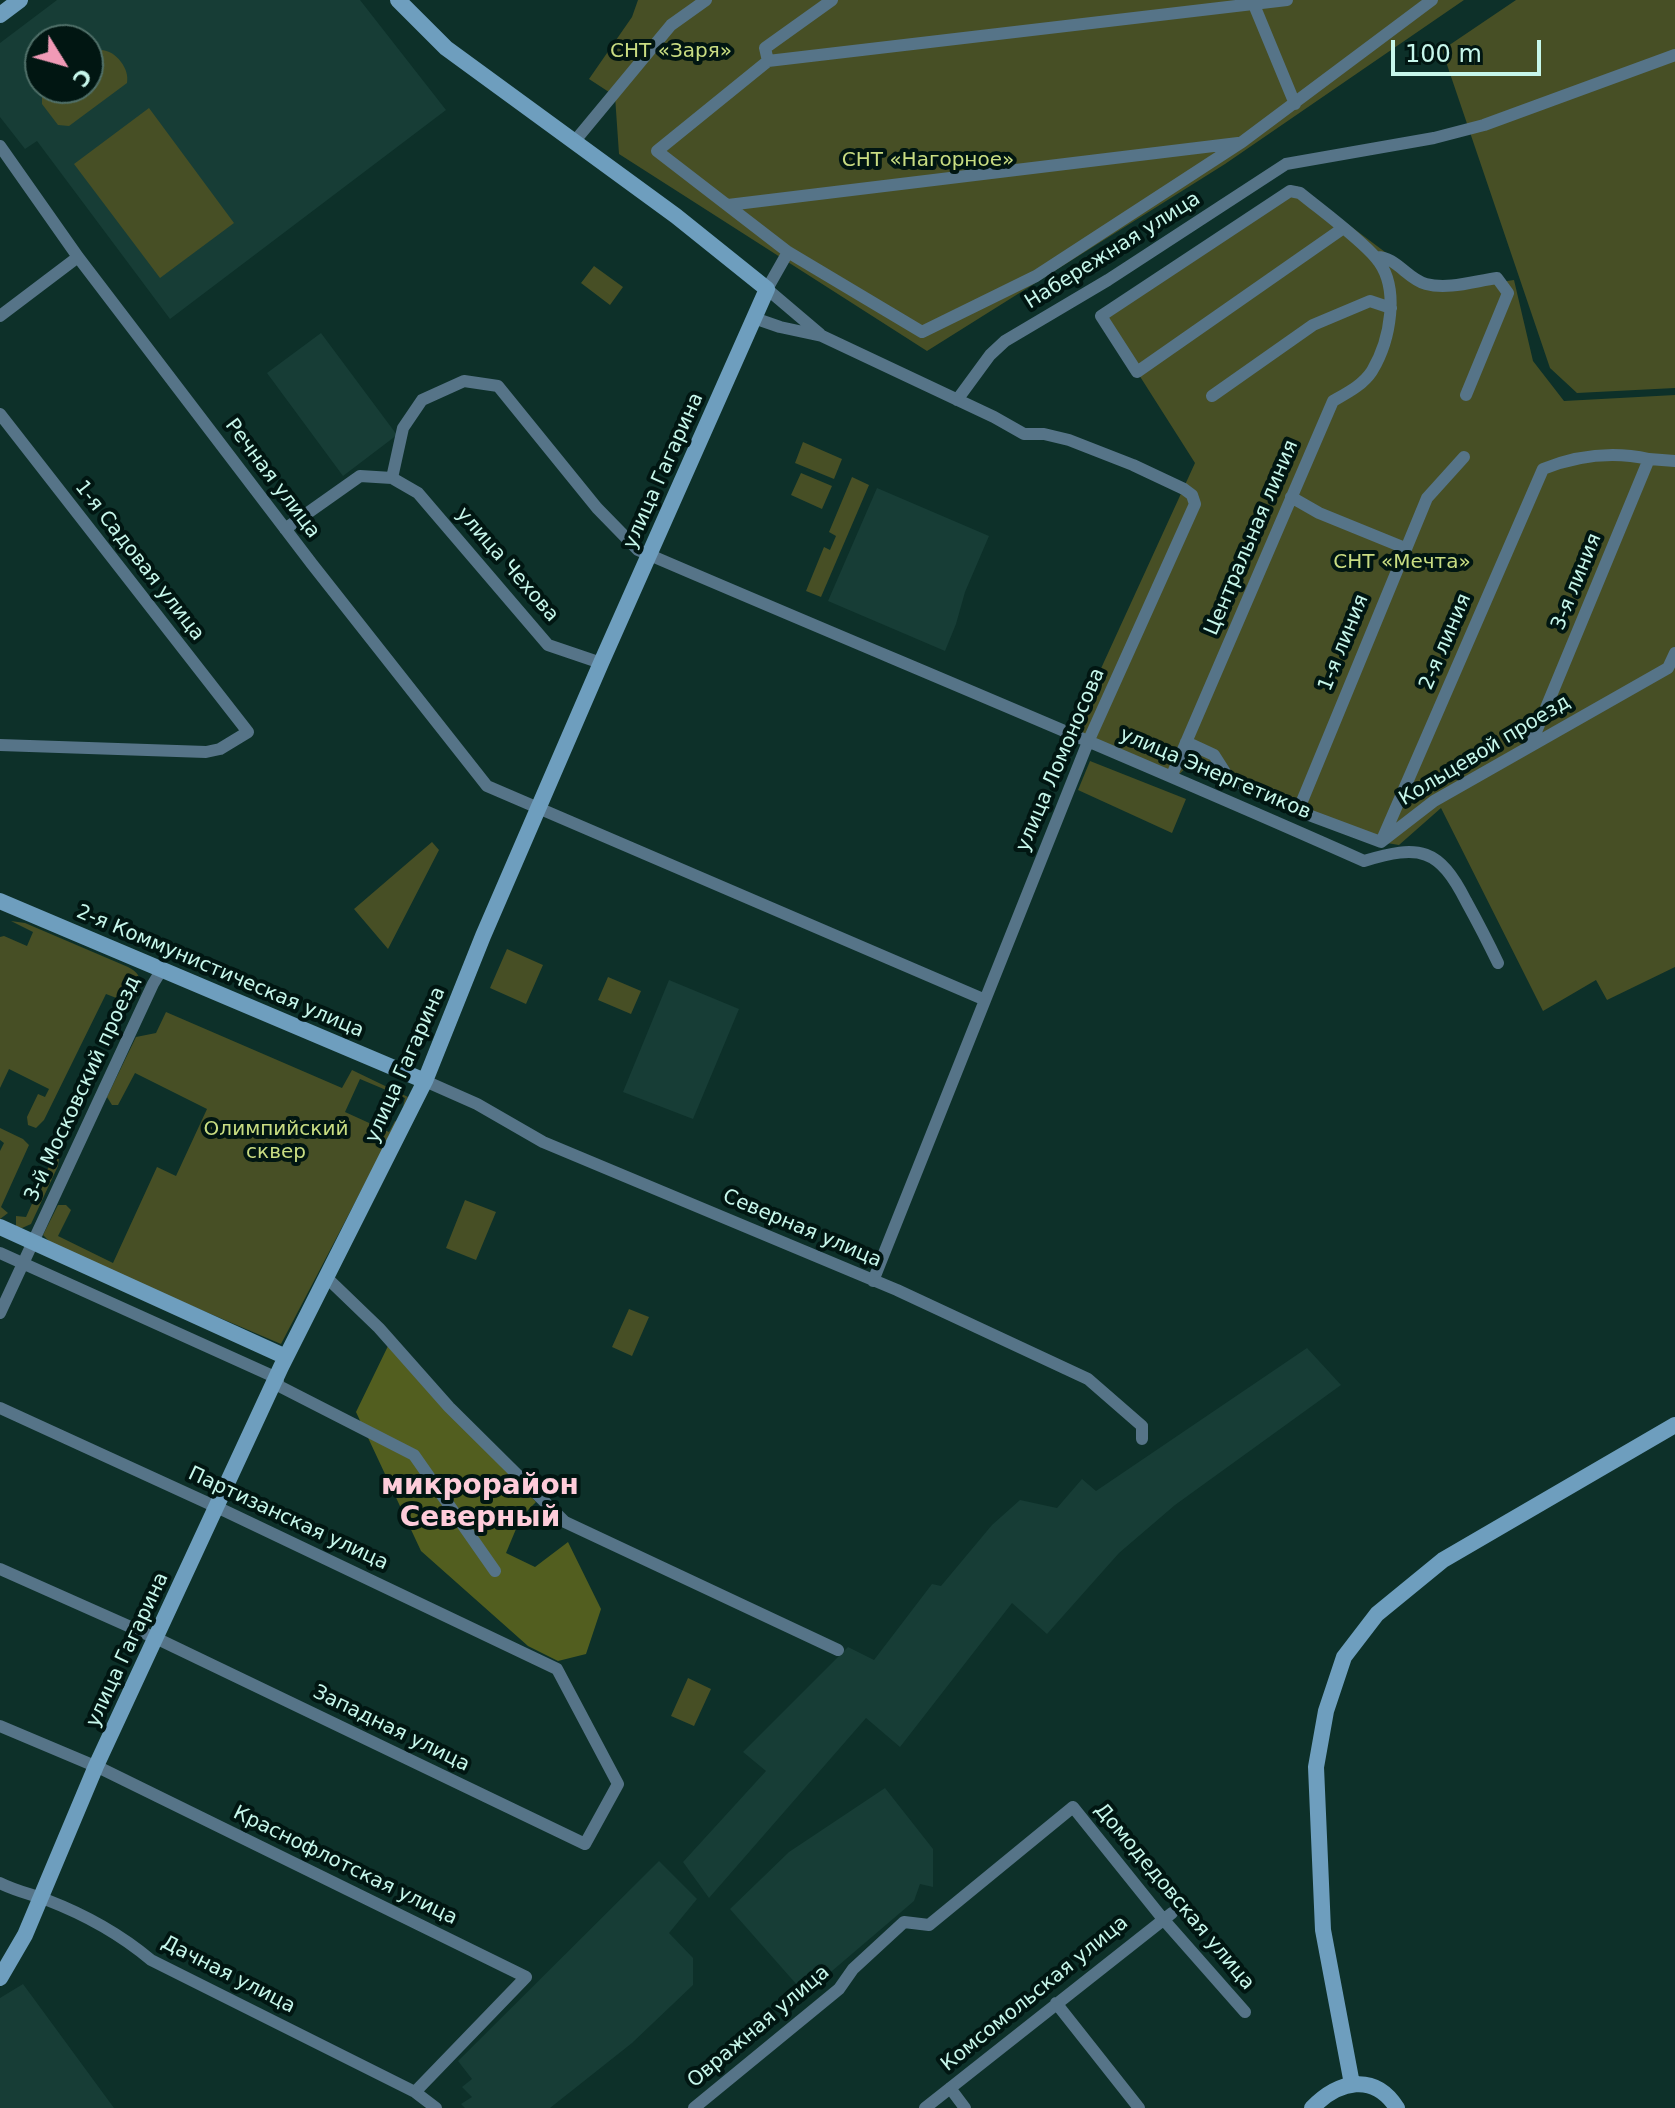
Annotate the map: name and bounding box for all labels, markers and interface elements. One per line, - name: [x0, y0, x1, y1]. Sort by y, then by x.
- north arrow: [24, 24, 104, 104]
- scale bar: [1395, 24, 1545, 74]
- park label: СНТ «Заря»: [610, 40, 732, 64]
- text: 100 m: [1405, 40, 1482, 68]
- text: С: [67, 64, 97, 92]
- park label: СНТ «Нагорное»: [842, 149, 1014, 173]
- street label: Набережная улица: [1021, 187, 1205, 315]
- street label: улица Гагарина: [619, 389, 709, 553]
- street label: Речная улица: [219, 415, 325, 543]
- street label: Центральная линия: [1200, 437, 1304, 639]
- street label: 1-я Садовая улица: [69, 476, 209, 646]
- street label: улица Чехова: [451, 503, 563, 627]
- street label: 3-я линия: [1547, 530, 1607, 634]
- park label: СНТ «Мечта»: [1333, 551, 1471, 575]
- street label: 2-я линия: [1415, 590, 1477, 694]
- street label: 1-я линия: [1314, 591, 1374, 695]
- street label: улица Ломоносова: [1011, 665, 1111, 855]
- street label: Кольцевой проезд: [1395, 690, 1575, 812]
- street label: улица Энергетиков: [1116, 723, 1314, 825]
- street label: 2-я Коммунистическая улица: [73, 900, 367, 1044]
- street label: 3-й Московский проезд: [20, 972, 146, 1206]
- street label: улица Гагарина: [361, 983, 451, 1147]
- park label: Олимпийский сквер: [204, 1118, 348, 1165]
- street label: Северная улица: [719, 1185, 885, 1273]
- street label: Партизанская улица: [184, 1462, 392, 1576]
- district label: микрорайон Северный: [381, 1470, 579, 1536]
- street label: улица Гагарина: [82, 1569, 174, 1731]
- street label: Западная улица: [309, 1681, 473, 1777]
- street label: Домодедовская улица: [1089, 1799, 1259, 1995]
- street label: Краснофлотская улица: [229, 1801, 461, 1931]
- street label: Комсомольская улица: [937, 1911, 1133, 2077]
- street label: Дачная улица: [157, 1931, 299, 2019]
- street label: Овражная улица: [683, 1961, 835, 2093]

